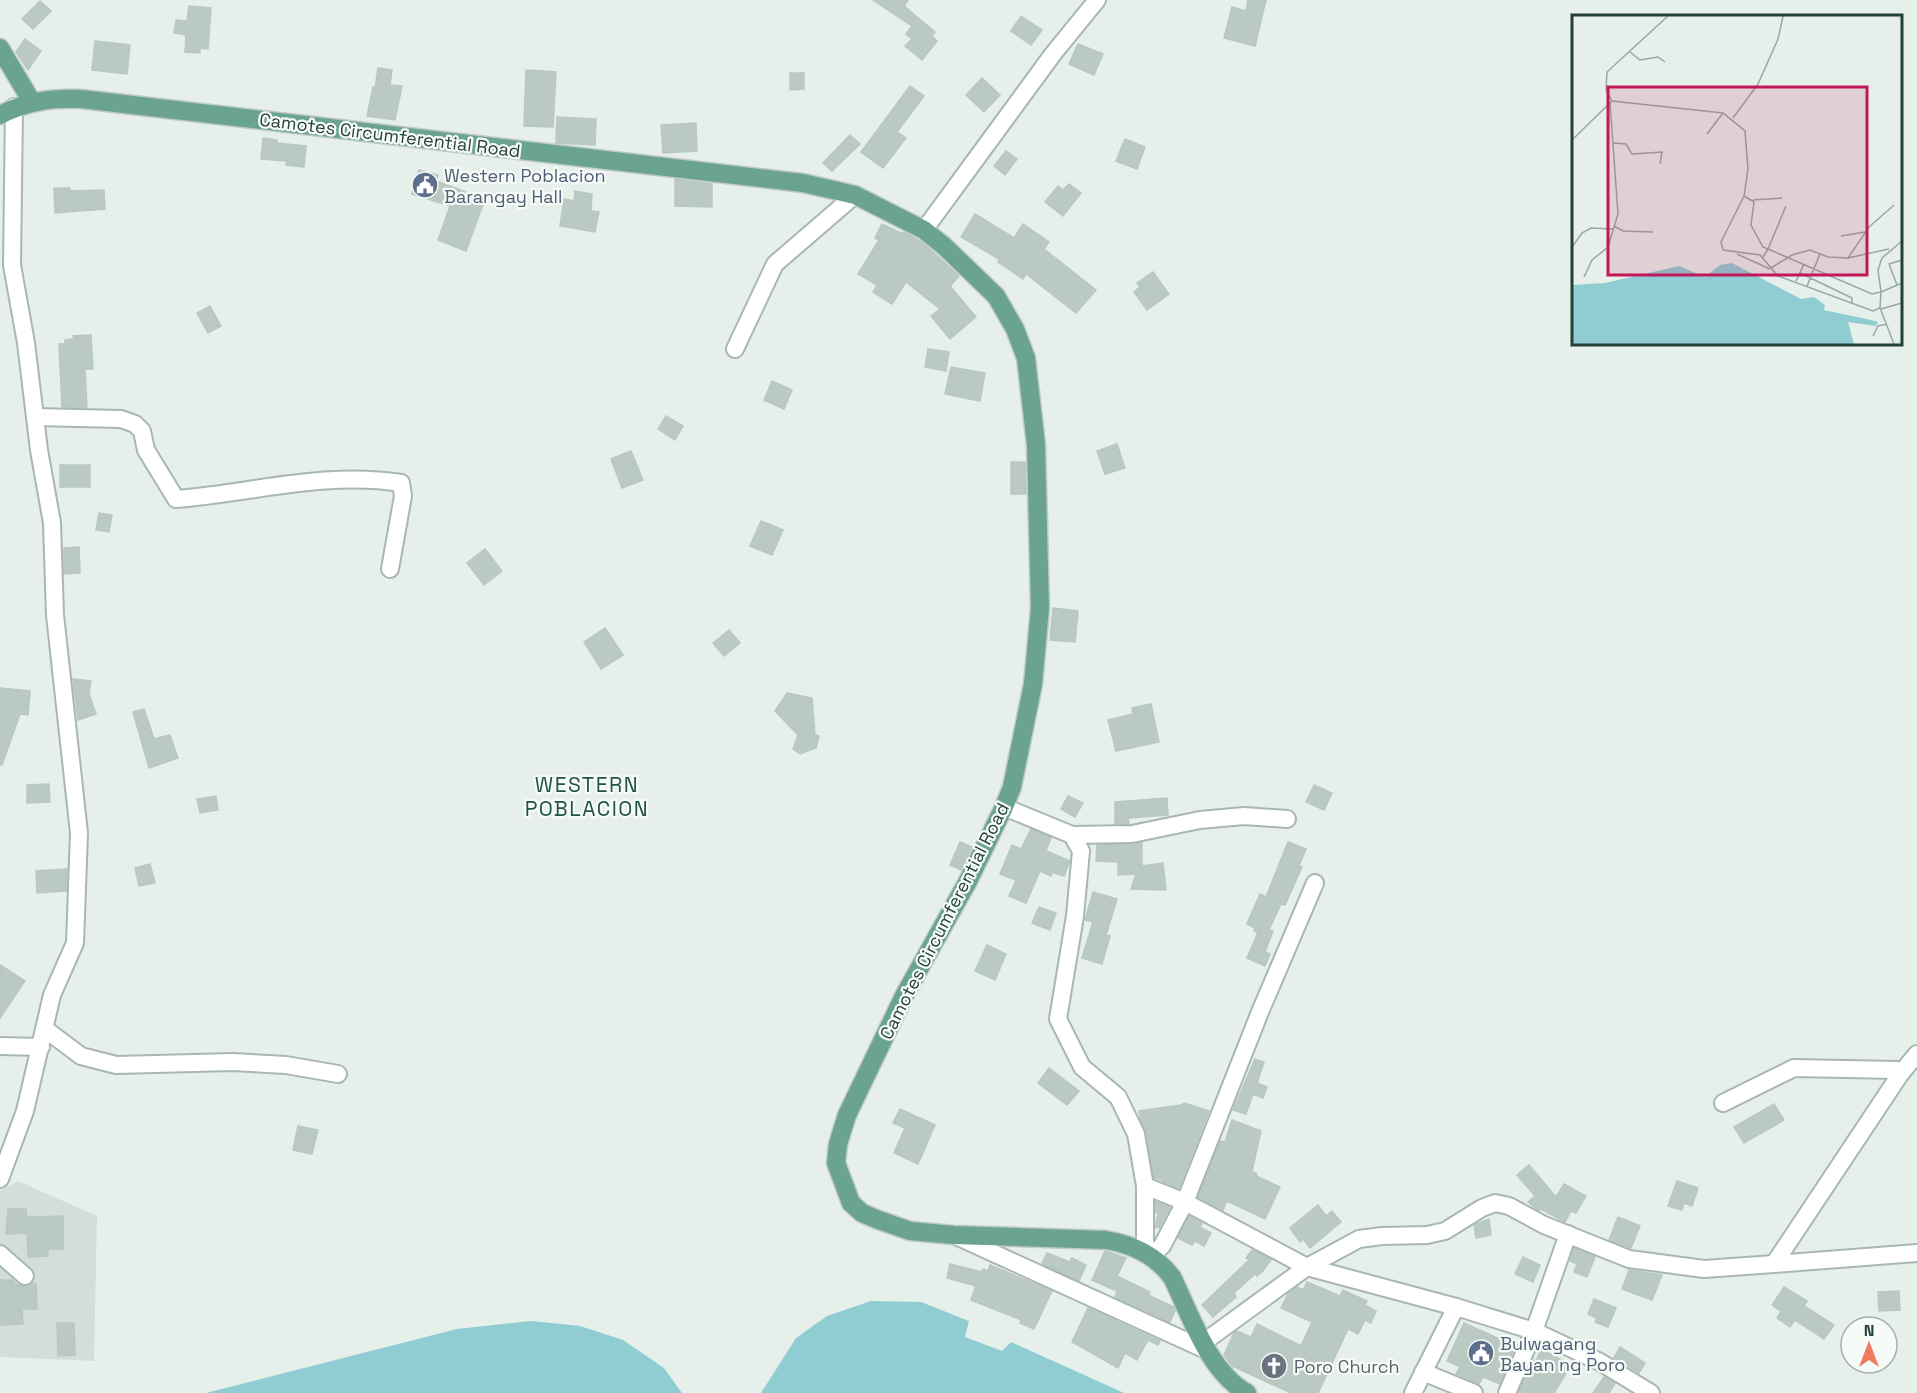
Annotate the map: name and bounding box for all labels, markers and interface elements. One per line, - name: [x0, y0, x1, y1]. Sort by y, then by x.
- inset map: [1572, 15, 1902, 345]
- street label: Camotes Circumferential Road: [258, 108, 522, 162]
- place label: Western Poblacion Barangay Hall: [444, 164, 606, 208]
- public building icon: Western Poblacion Barangay Hall: [410, 170, 440, 200]
- district label: WESTERN POBLACION: [525, 771, 649, 822]
- street label: Camotes Circumferential Road: [874, 799, 1014, 1043]
- north arrow: [1839, 1315, 1899, 1375]
- text: N: [1864, 1320, 1874, 1341]
- place label: Bulwagang Bayan ng Poro: [1500, 1332, 1626, 1376]
- public building icon: Bulwagang Bayan ng Poro: [1466, 1338, 1496, 1368]
- church icon: Poro Church: [1259, 1351, 1289, 1381]
- place label: Poro Church: [1294, 1355, 1400, 1378]

